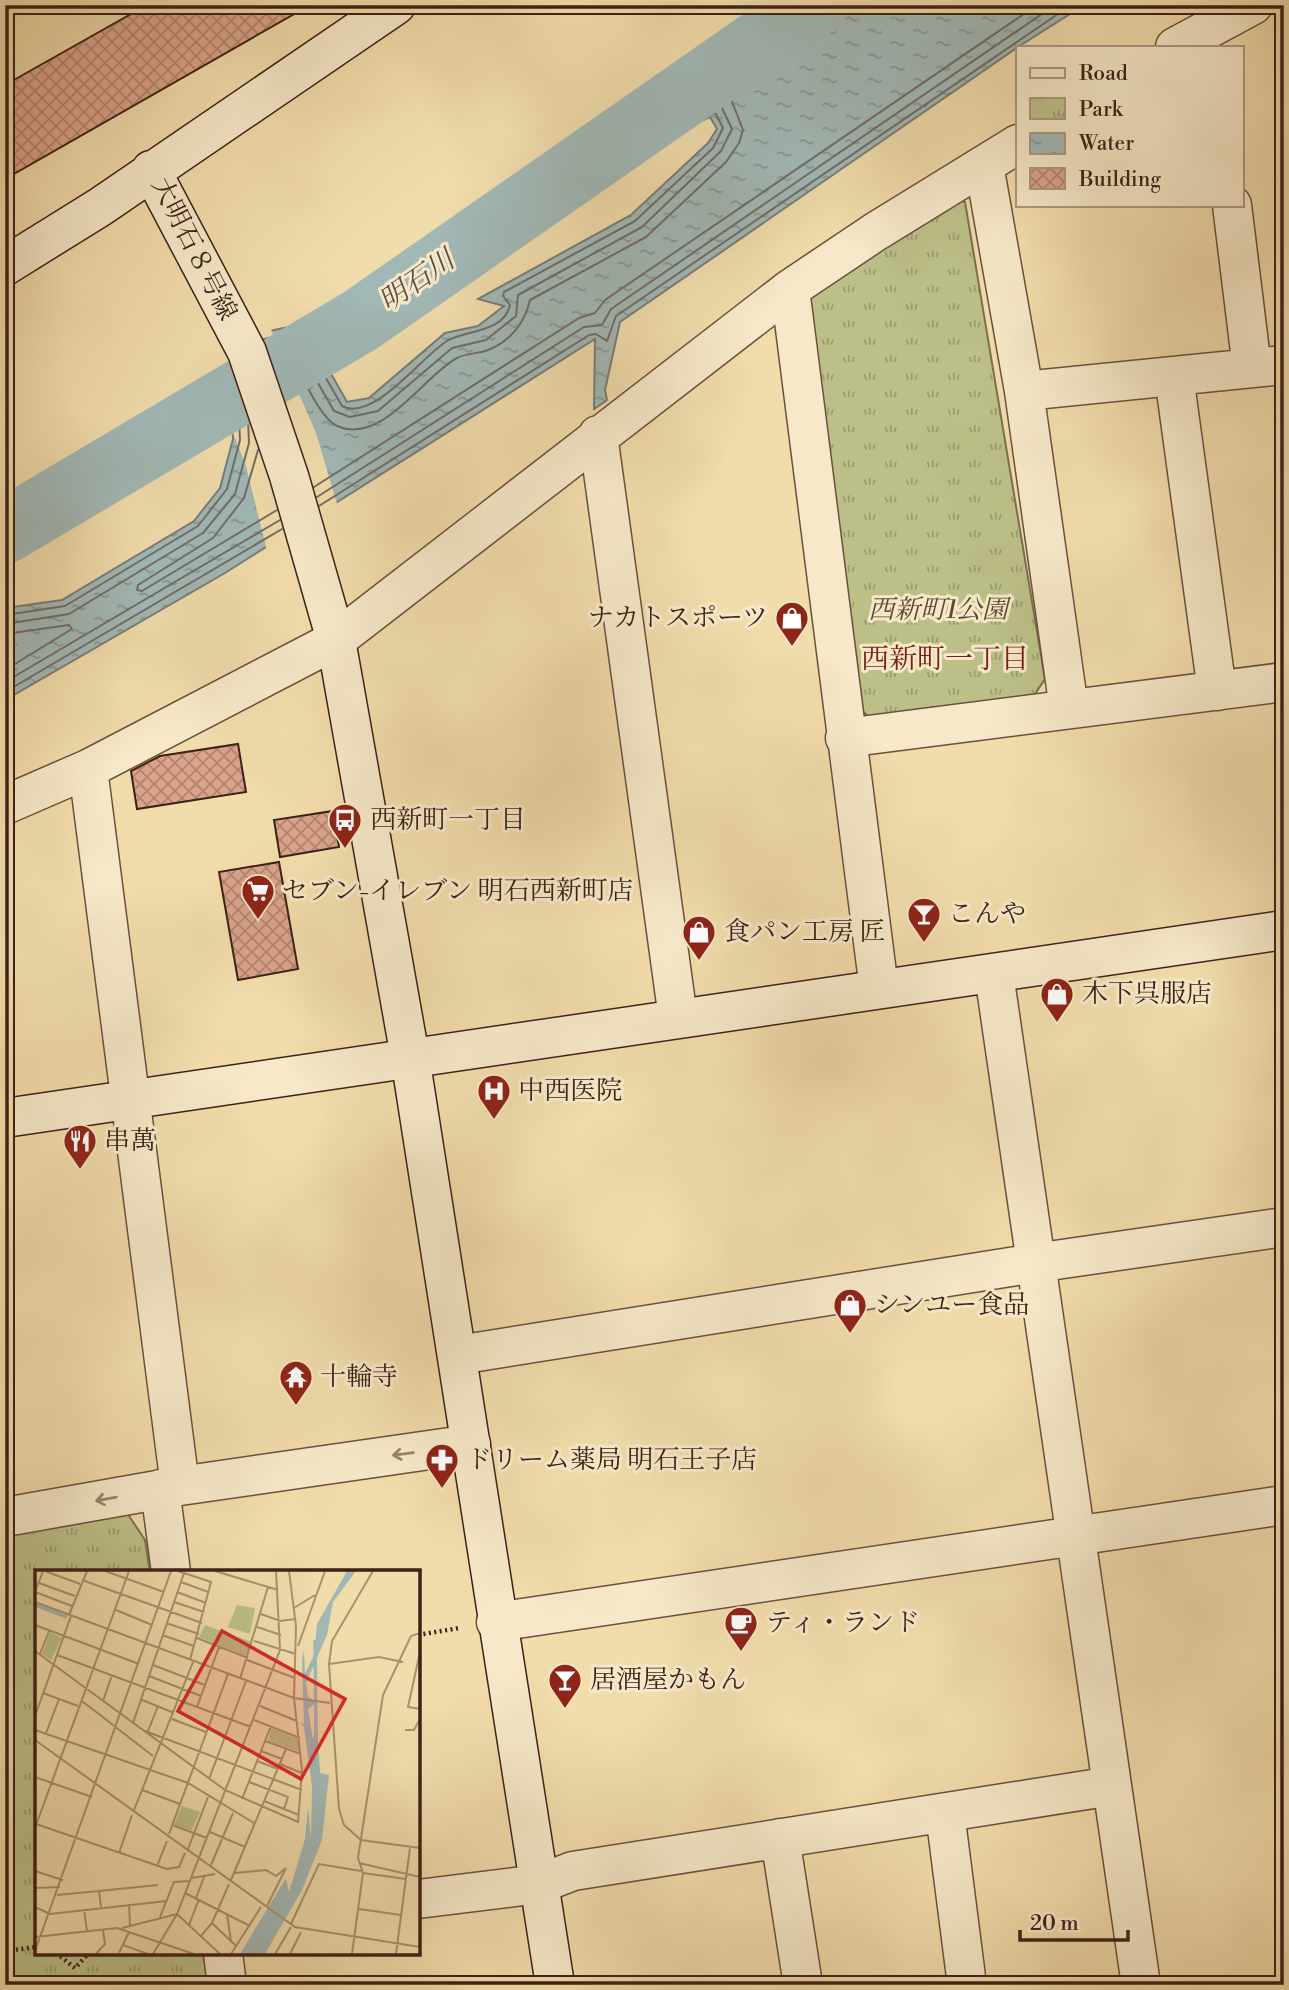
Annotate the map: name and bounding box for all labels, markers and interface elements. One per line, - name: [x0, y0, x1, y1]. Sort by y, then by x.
- legend: [1016, 46, 1244, 206]
- text: Road: [1079, 61, 1128, 87]
- text: Park: [1079, 97, 1124, 123]
- text: Water: [1078, 131, 1134, 157]
- text: Building: [1078, 167, 1161, 193]
- street label: 大明石８号線: [144, 172, 244, 326]
- water label: 明石川: [373, 241, 464, 319]
- park label: 西新町1公園: [868, 594, 1012, 626]
- shop icon: ナカトスポーツ: [773, 599, 811, 648]
- place label: ナカトスポーツ: [588, 602, 768, 634]
- district label: 西新町一丁目: [861, 642, 1029, 677]
- bus stop icon: 西新町一丁目: [326, 801, 364, 850]
- place label: 西新町一丁目: [370, 804, 526, 836]
- supermarket icon: セブン-イレブン 明石西新町店: [239, 872, 277, 921]
- place label: セブン-イレブン 明石西新町店: [282, 875, 634, 907]
- bar icon: こんや: [905, 895, 943, 944]
- place label: こんや: [948, 898, 1026, 930]
- shop icon: 食パン工房 匠: [680, 913, 718, 962]
- place label: 食パン工房 匠: [724, 916, 885, 948]
- shop icon: 木下呉服店: [1038, 975, 1076, 1024]
- place label: 木下呉服店: [1082, 978, 1212, 1010]
- hospital icon: 中西医院: [475, 1072, 513, 1121]
- place label: 中西医院: [518, 1075, 622, 1107]
- restaurant icon: 串萬: [61, 1122, 99, 1171]
- place label: 串萬: [104, 1125, 156, 1157]
- shop icon: シンユー食品: [831, 1286, 869, 1335]
- place label: シンユー食品: [874, 1289, 1029, 1321]
- temple icon: 十輪寺: [277, 1358, 315, 1407]
- place label: 十輪寺: [320, 1361, 398, 1393]
- pharmacy icon: ドリーム薬局 明石王子店: [423, 1441, 461, 1490]
- place label: ドリーム薬局 明石王子店: [466, 1444, 757, 1476]
- one-way arrow: [392, 1448, 415, 1461]
- one-way arrow: [95, 1493, 118, 1506]
- inset map: [35, 1570, 420, 1955]
- cafe icon: ティ・ランド: [722, 1604, 760, 1653]
- place label: ティ・ランド: [766, 1607, 920, 1639]
- bar icon: 居酒屋かもん: [546, 1661, 584, 1710]
- place label: 居酒屋かもん: [590, 1664, 746, 1696]
- scale bar: [1020, 1899, 1128, 1943]
- text: 20 m: [1030, 1911, 1079, 1937]

